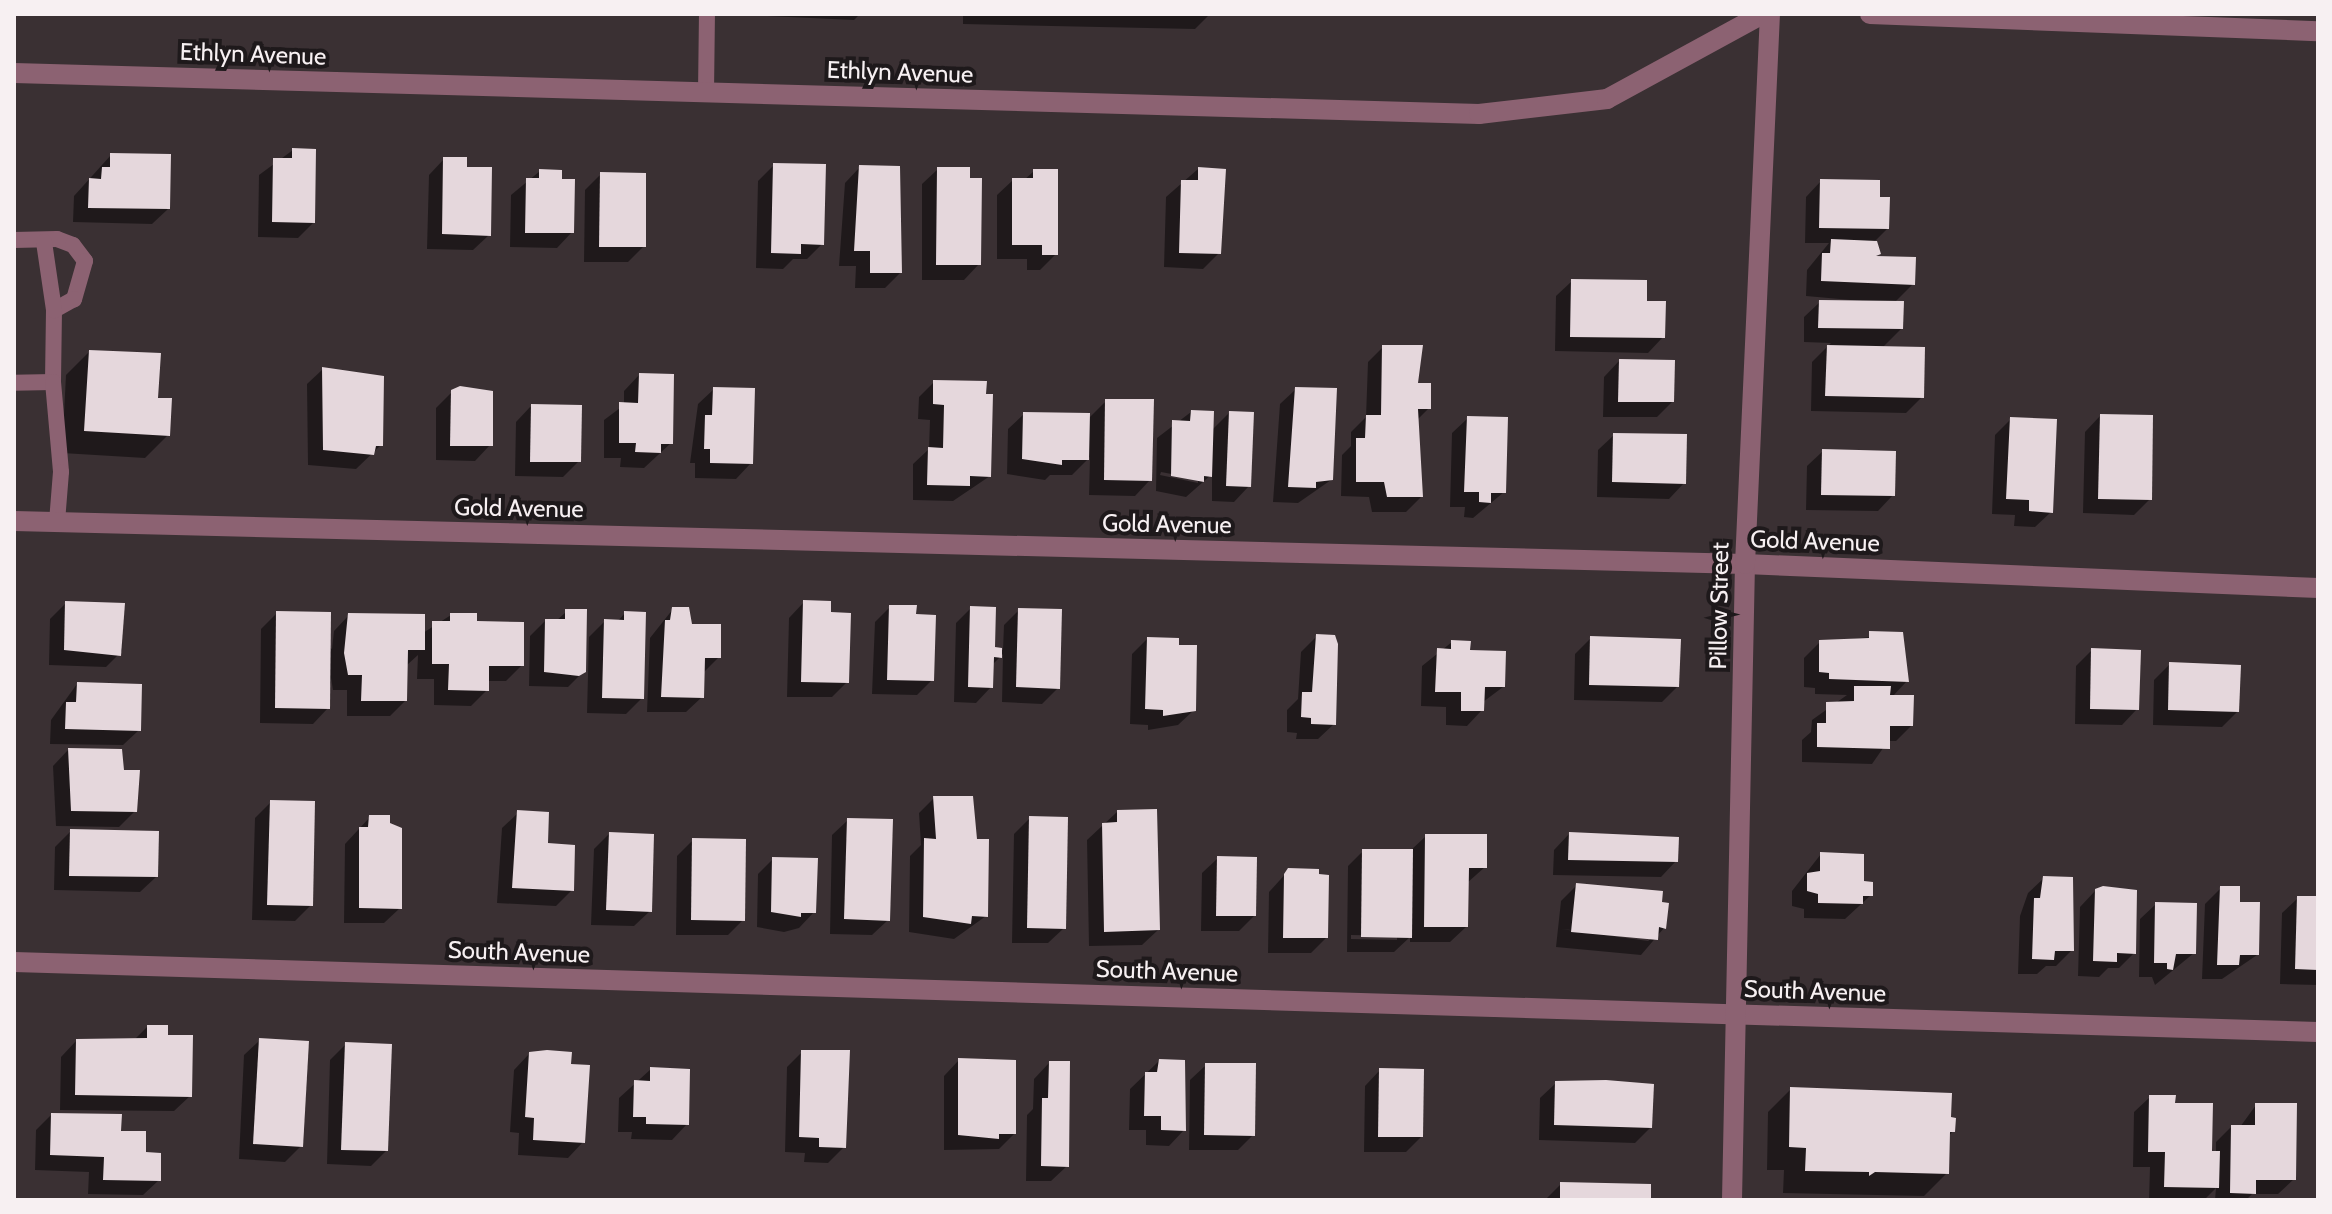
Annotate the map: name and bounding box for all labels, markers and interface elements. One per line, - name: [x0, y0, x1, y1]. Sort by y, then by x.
- street label: Ethlyn Avenue: [179, 37, 327, 71]
- street label: Ethlyn Avenue: [826, 55, 974, 89]
- street label: Gold Avenue: [454, 492, 584, 524]
- street label: Gold Avenue: [1102, 508, 1232, 540]
- street label: Gold Avenue: [1750, 524, 1880, 558]
- street label: Pillow Street: [1703, 542, 1735, 670]
- street label: South Avenue: [447, 935, 591, 969]
- street label: South Avenue: [1095, 954, 1239, 988]
- street label: South Avenue: [1743, 974, 1887, 1008]

